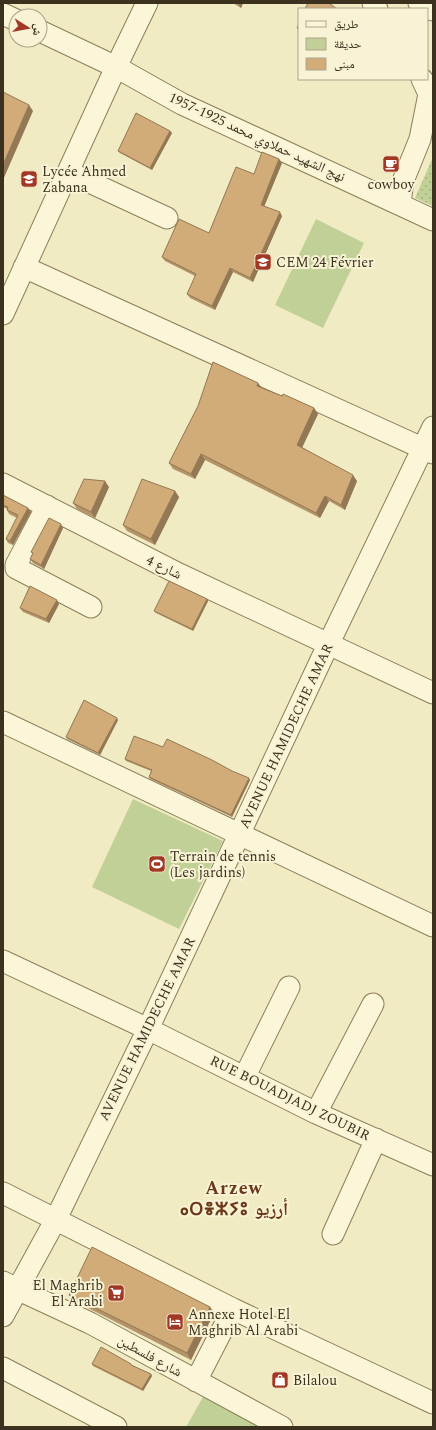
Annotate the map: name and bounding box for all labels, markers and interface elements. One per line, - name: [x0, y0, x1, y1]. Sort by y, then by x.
- north arrow: [8, 8, 48, 48]
- legend: [298, 8, 428, 80]
- text: طريق: [334, 15, 359, 34]
- text: ش: [28, 22, 47, 37]
- text: حديقة: [334, 35, 362, 54]
- text: مبنى: [334, 55, 355, 74]
- street label: نهج الشهيد حملاوي محمد 1925-1957: [165, 87, 349, 188]
- cafe icon: cowboy: [381, 154, 401, 174]
- place label: Lycée Ahmed Zabana: [42, 161, 127, 198]
- school or university icon: Lycée Ahmed Zabana: [19, 169, 39, 189]
- place label: cowboy: [368, 174, 416, 195]
- school or university icon: CEM 24 Février: [253, 252, 273, 272]
- place label: CEM 24 Février: [276, 252, 374, 273]
- street label: شارع 4: [143, 549, 185, 585]
- street label: AVENUE HAMIDECHE AMAR: [234, 639, 339, 832]
- place label: Terrain de tennis (Les jardins): [170, 846, 276, 883]
- sports icon: Terrain de tennis (Les jardins): [147, 854, 167, 874]
- street label: AVENUE HAMIDECHE AMAR: [93, 933, 201, 1124]
- street label: RUE BOUADJADJ ZOUBIR: [206, 1050, 374, 1146]
- district label: Arzew ⴰⵔⴻⵣⵢⵓ أرزيو: [180, 1175, 288, 1223]
- place label: El Maghrib El Arabi: [33, 1275, 103, 1312]
- supermarket icon: El Maghrib El Arabi: [106, 1283, 126, 1303]
- place label: Annexe Hotel El Maghrib Al Arabi: [188, 1304, 298, 1341]
- hotel icon: Annexe Hotel El Maghrib Al Arabi: [165, 1312, 185, 1332]
- street label: شارع فلسطين: [114, 1330, 186, 1382]
- shop icon: Bilalou: [270, 1370, 290, 1390]
- place label: Bilalou: [293, 1370, 337, 1391]

